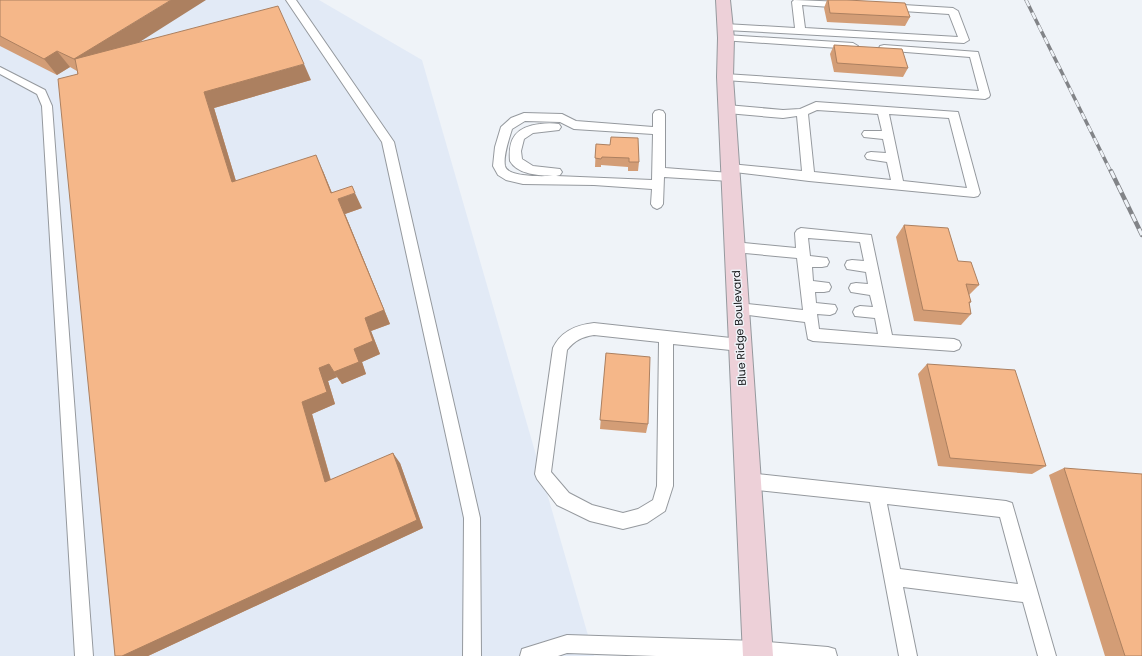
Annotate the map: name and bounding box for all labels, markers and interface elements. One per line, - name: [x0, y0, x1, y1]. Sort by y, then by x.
- street label: Blue Ridge Boulevard: [728, 270, 750, 386]

